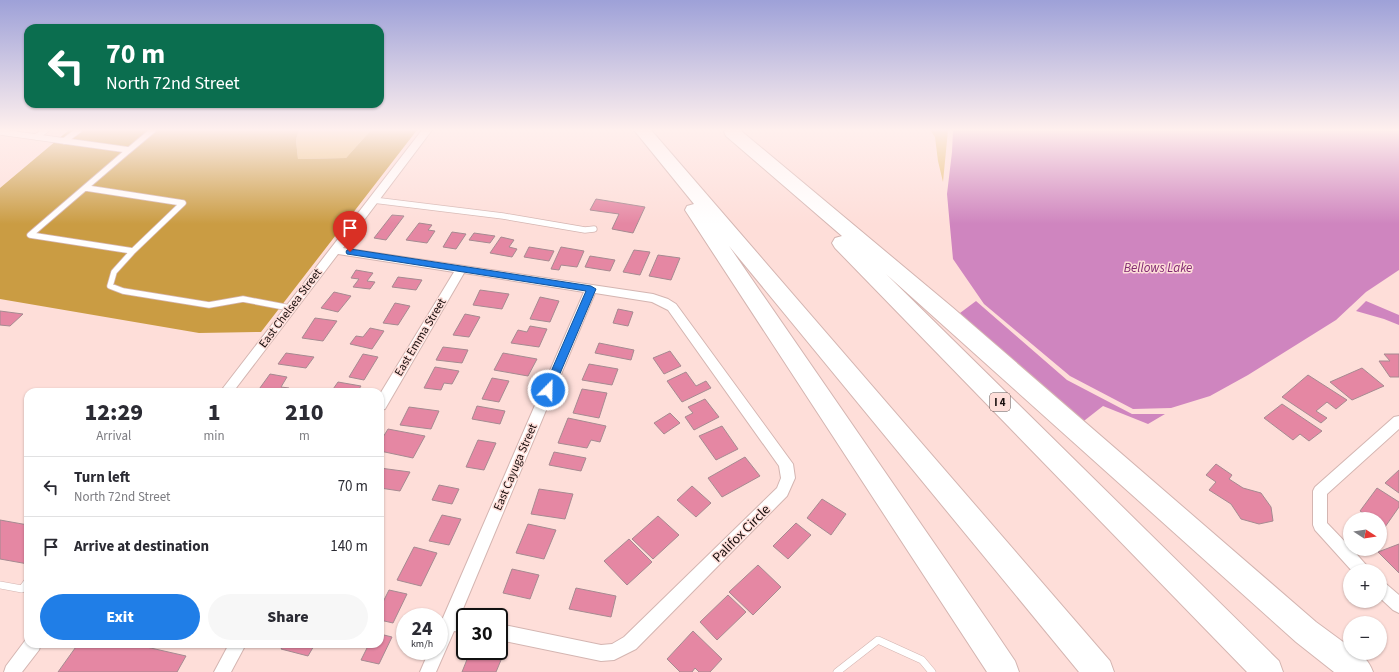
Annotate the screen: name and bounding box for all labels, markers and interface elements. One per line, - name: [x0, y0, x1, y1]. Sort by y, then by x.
- text: 70 m: [106, 34, 165, 74]
- icon: left: [40, 40, 92, 92]
- text: North 72nd Street: [106, 71, 240, 96]
- pin: [333, 211, 367, 252]
- icon: arrive: [339, 217, 361, 239]
- water label: Bellows Lake: [1124, 259, 1192, 277]
- street label: East Chelsea Street: [255, 265, 326, 351]
- street label: East Emma Street: [390, 295, 450, 380]
- position arrow: [527, 369, 569, 411]
- road number: I 4: [990, 393, 1010, 411]
- text: 12:29: [84, 395, 143, 430]
- text: 1: [208, 395, 221, 430]
- text: 210: [285, 395, 324, 430]
- street label: East Cayuga Street: [489, 421, 541, 513]
- text: Arrival: [96, 427, 131, 445]
- text: min: [204, 427, 225, 445]
- text: m: [299, 427, 310, 445]
- text: Turn left: [74, 467, 130, 488]
- icon: left: [40, 476, 62, 498]
- text: 70 m: [338, 476, 368, 497]
- text: North 72nd Street: [74, 488, 170, 506]
- street label: Palifox Circle: [708, 500, 775, 567]
- north arrow: [1343, 512, 1387, 556]
- map controls: [1343, 512, 1387, 660]
- icon: arrive: [40, 536, 62, 558]
- text: Arrive at destination: [74, 536, 209, 557]
- text: 140 m: [330, 536, 368, 557]
- button: +: [1343, 564, 1387, 608]
- button: Exit: [40, 594, 200, 640]
- button: Share: [208, 594, 368, 640]
- speed limit sign: 30: [456, 608, 508, 660]
- text: 24: [411, 615, 433, 643]
- button: −: [1343, 616, 1387, 660]
- text: km/h: [411, 637, 433, 651]

